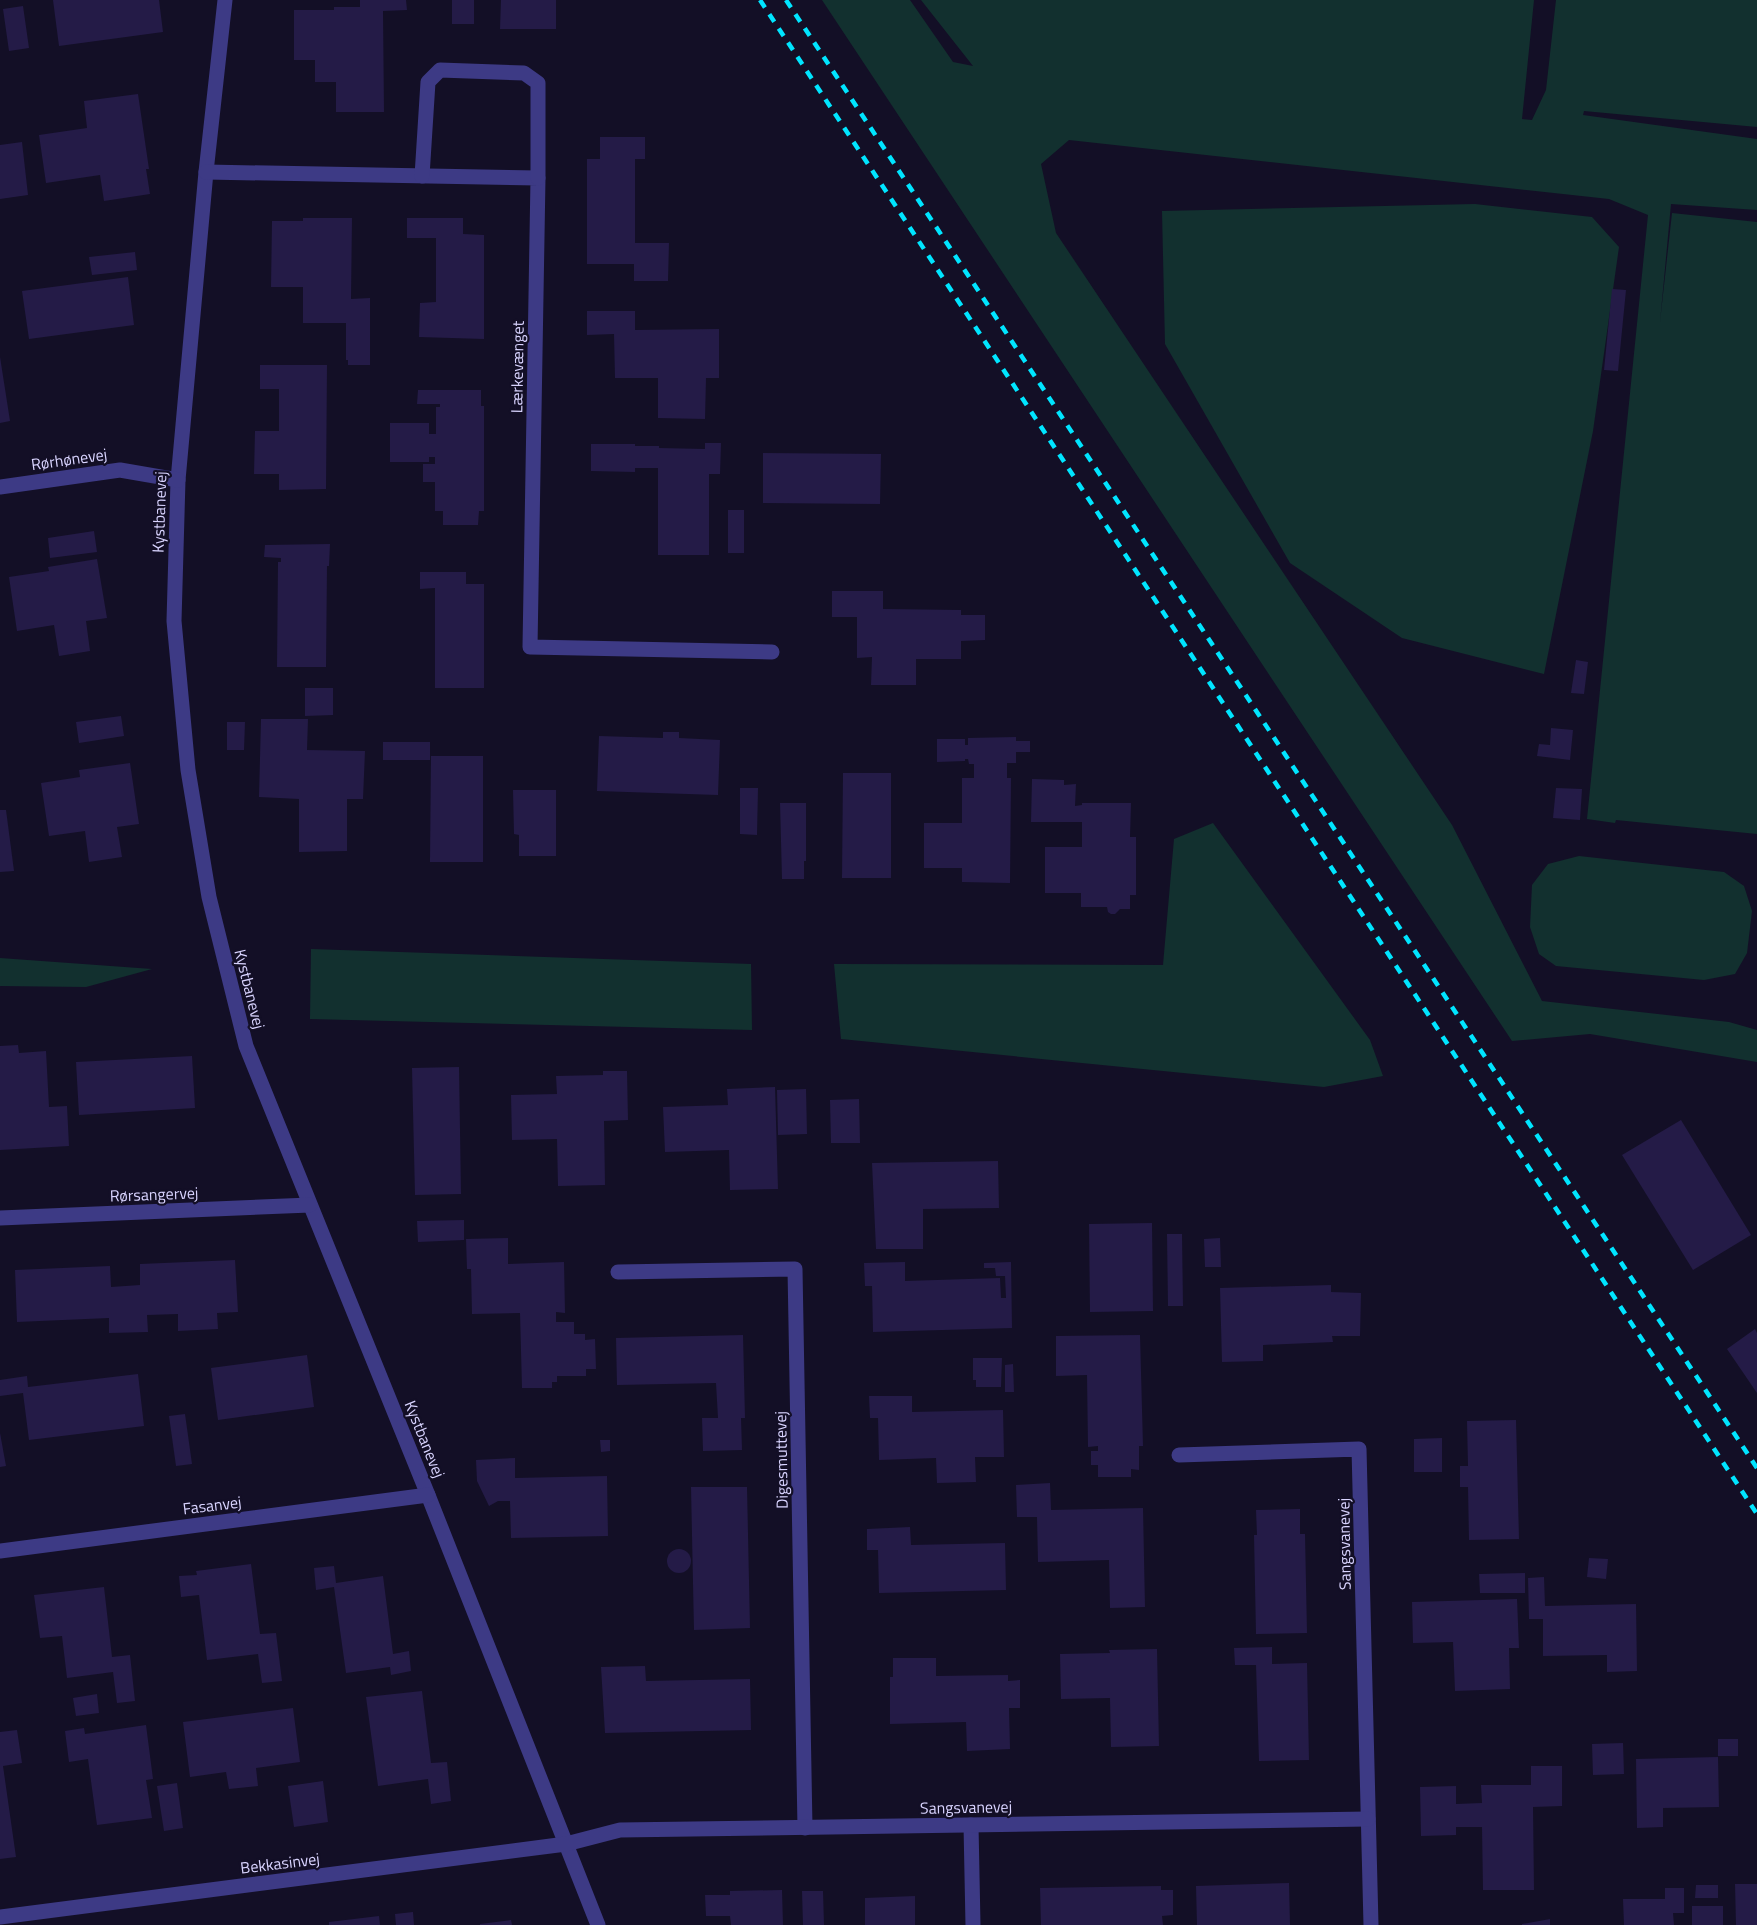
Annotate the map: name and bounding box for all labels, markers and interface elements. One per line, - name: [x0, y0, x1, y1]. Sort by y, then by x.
- street label: Lærkevænget: [504, 320, 530, 413]
- street label: Rørhønevej: [29, 442, 109, 476]
- street label: Kystbanevej: [146, 471, 172, 553]
- street label: Kystbanevej: [228, 947, 272, 1031]
- street label: Rørsangervej: [109, 1180, 199, 1208]
- street label: Kystbanevej: [399, 1397, 451, 1481]
- street label: Digesmuttevej: [768, 1411, 794, 1509]
- street label: Fasanvej: [181, 1489, 243, 1521]
- street label: Sangsvanevej: [1331, 1498, 1357, 1590]
- street label: Sangsvanevej: [920, 1794, 1012, 1820]
- street label: Bekkasinvej: [239, 1846, 321, 1880]

